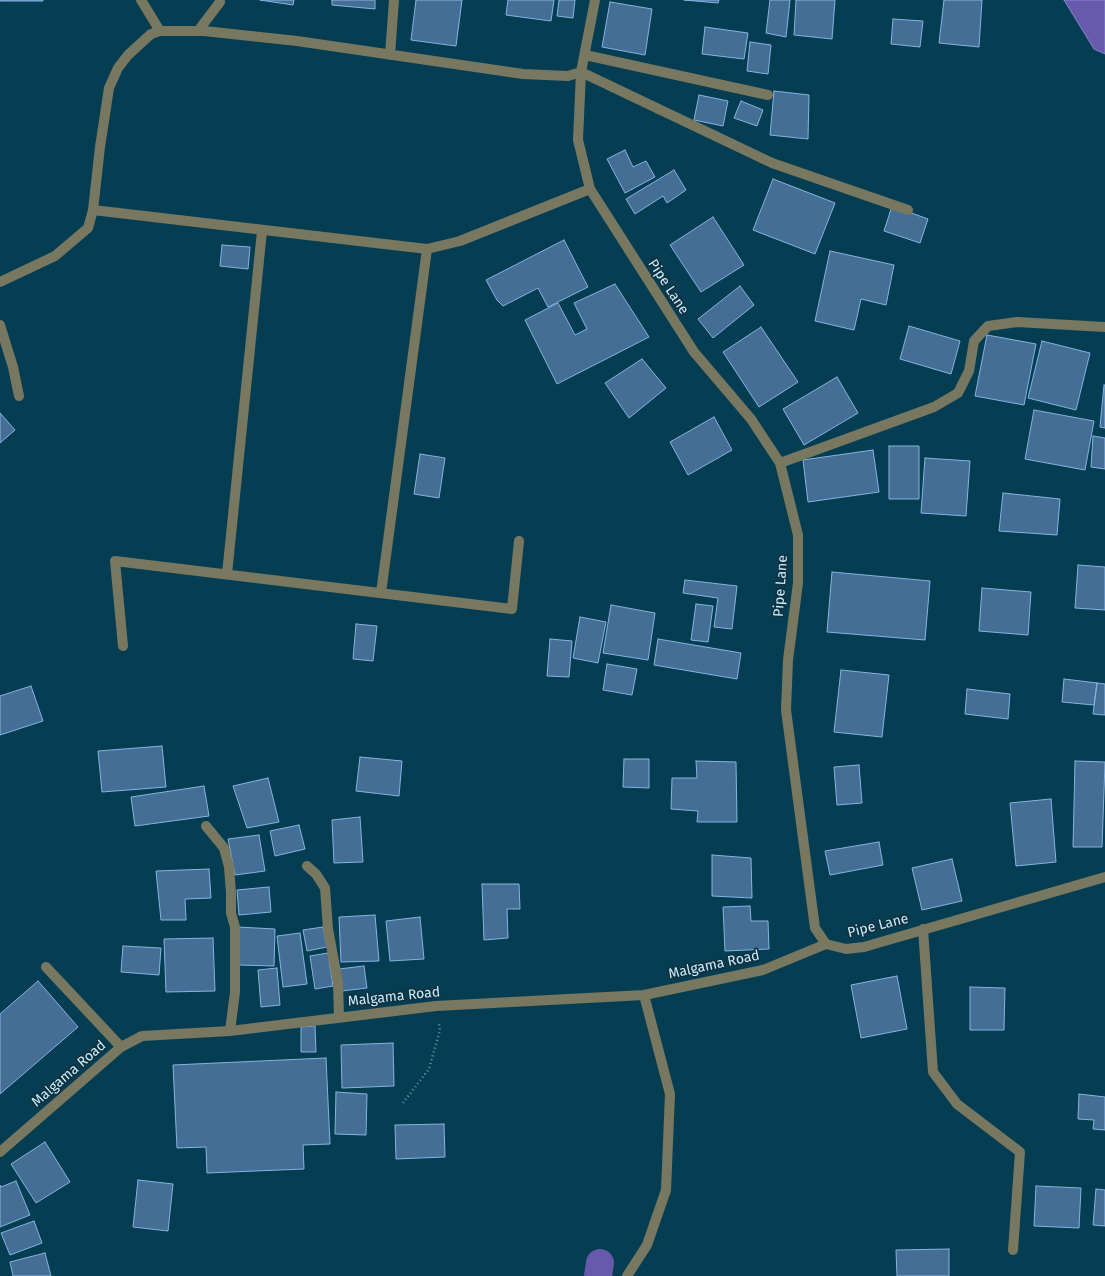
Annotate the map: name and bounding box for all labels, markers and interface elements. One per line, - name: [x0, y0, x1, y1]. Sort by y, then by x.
- street label: Pipe Lane: [644, 256, 692, 318]
- street label: Pipe Lane: [770, 554, 792, 618]
- street label: Pipe Lane: [846, 910, 910, 942]
- street label: Malgama Road: [667, 947, 761, 983]
- street label: Malgama Road: [347, 984, 441, 1010]
- street label: Malgama Road: [29, 1037, 109, 1111]

